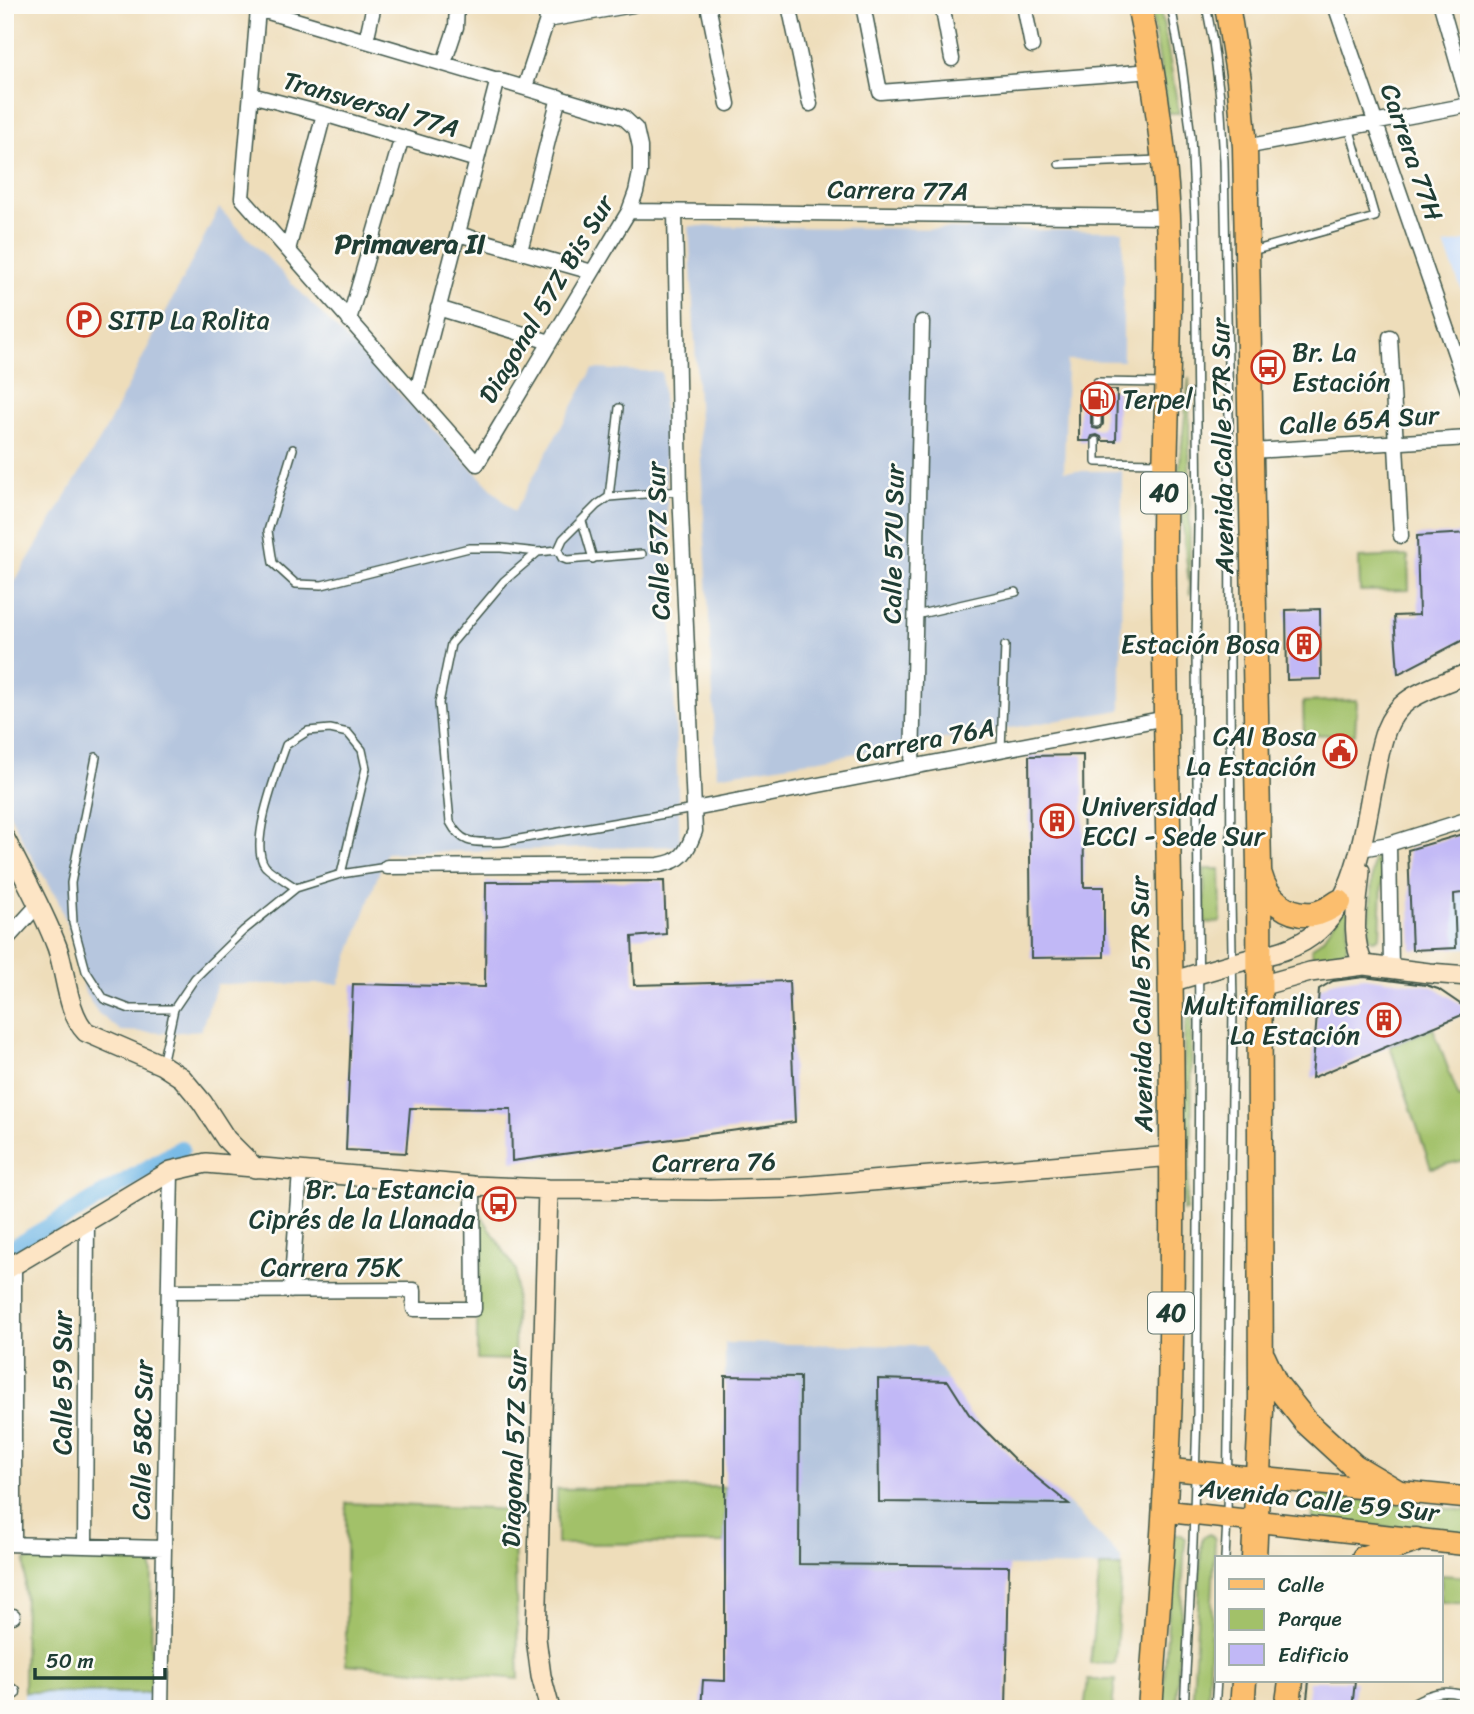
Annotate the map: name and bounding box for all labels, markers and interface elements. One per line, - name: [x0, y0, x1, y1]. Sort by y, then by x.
- street label: Transversal 77A: [278, 57, 464, 151]
- street label: Carrera 77H: [1367, 77, 1457, 227]
- street label: Carrera 77A: [827, 166, 969, 214]
- street label: Diagonal 57Z Bis Sur: [465, 184, 627, 412]
- district label: Primavera II: [335, 219, 486, 268]
- place label: SITP La Rolita: [108, 297, 270, 343]
- parking icon: SITP La Rolita: [65, 301, 103, 339]
- street label: Avenida Calle 57R Sur: [1197, 316, 1247, 575]
- place label: Br. La Estación: [1292, 329, 1390, 405]
- bus stop icon: Br. La Estación: [1249, 348, 1287, 386]
- place label: Terpel: [1122, 376, 1193, 422]
- fuel station icon: Terpel: [1079, 380, 1117, 418]
- street label: Calle 65A Sur: [1278, 391, 1442, 449]
- street label: Calle 57Z Sur: [632, 460, 684, 621]
- street label: Calle 57U Sur: [869, 462, 917, 624]
- road number: 40: [1141, 472, 1187, 514]
- place label: Estación Bosa: [1121, 621, 1280, 667]
- building icon: Estación Bosa: [1285, 625, 1323, 663]
- street label: Carrera 76A: [851, 704, 999, 776]
- place label: CAI Bosa La Estación: [1186, 713, 1317, 789]
- public building icon: CAI Bosa La Estación: [1321, 732, 1359, 770]
- place label: Universidad ECCI - Sede Sur: [1082, 783, 1266, 859]
- building icon: Universidad ECCI - Sede Sur: [1038, 802, 1076, 840]
- street label: Avenida Calle 57R Sur: [1116, 874, 1166, 1133]
- place label: Multifamiliares La Estación: [1184, 982, 1361, 1058]
- building icon: Multifamiliares La Estación: [1365, 1001, 1403, 1039]
- street label: Carrera 76: [652, 1138, 776, 1186]
- place label: Br. La Estancia Ciprés de la Llanada: [249, 1166, 476, 1242]
- bus stop icon: Br. La Estancia Ciprés de la Llanada: [480, 1185, 518, 1223]
- street label: Carrera 75K: [261, 1244, 403, 1290]
- road number: 40: [1148, 1293, 1194, 1334]
- street label: Calle 59 Sur: [39, 1310, 85, 1455]
- street label: Diagonal 57Z Sur: [488, 1348, 540, 1548]
- street label: Calle 58C Sur: [118, 1358, 166, 1520]
- street label: Avenida Calle 59 Sur: [1196, 1464, 1443, 1536]
- legend: [1215, 1556, 1442, 1682]
- text: Calle: [1278, 1566, 1325, 1604]
- text: Parque: [1278, 1600, 1342, 1638]
- text: Edificio: [1278, 1636, 1349, 1674]
- scale bar: [35, 1637, 164, 1681]
- text: 50 m: [46, 1642, 94, 1680]

